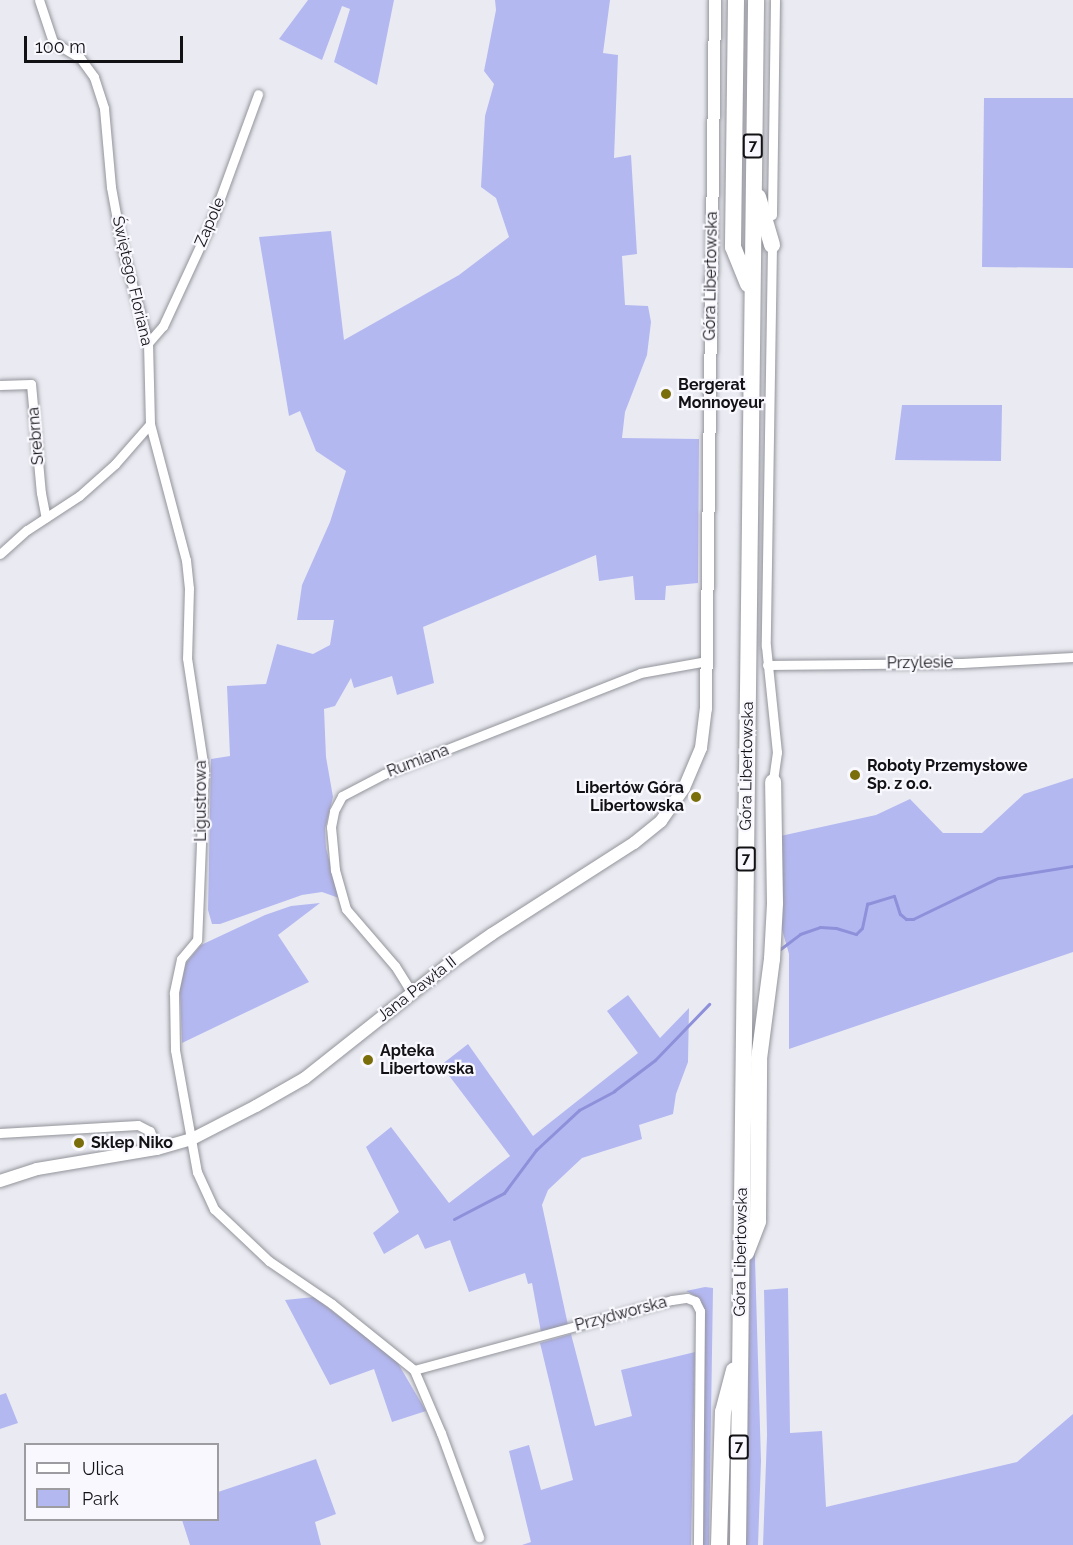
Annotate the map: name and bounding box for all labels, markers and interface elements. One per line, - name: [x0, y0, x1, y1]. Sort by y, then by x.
- scale bar: [27, 24, 186, 62]
- text: 100 m: [35, 36, 86, 57]
- road number: 7: [742, 134, 764, 158]
- street label: Zapole: [191, 194, 229, 250]
- street label: Góra Libertowska: [700, 211, 722, 341]
- street label: Świętego Floriana: [108, 214, 156, 348]
- place label: Bergerat Monnoyeur: [678, 375, 764, 413]
- marker: Bergerat Monnoyeur: [659, 387, 673, 401]
- street label: Srebrna: [24, 406, 48, 466]
- street label: Przylesie: [887, 653, 953, 673]
- street label: Góra Libertowska: [736, 701, 758, 831]
- street label: Rumiana: [384, 740, 452, 782]
- place label: Roboty Przemysłowe Sp. z o.o.: [867, 756, 1028, 794]
- street label: Ligustrowa: [191, 760, 211, 842]
- marker: Roboty Przemysłowe Sp. z o.o.: [848, 768, 862, 782]
- place label: Libertów Góra Libertowska: [575, 778, 684, 816]
- marker: Libertów Góra Libertowska: [689, 790, 703, 804]
- road number: 7: [736, 847, 756, 871]
- street label: Jana Pawła II: [374, 952, 460, 1026]
- place label: Apteka Libertowska: [380, 1041, 474, 1079]
- marker: Apteka Libertowska: [361, 1053, 375, 1067]
- place label: Sklep Niko: [91, 1133, 173, 1153]
- marker: Sklep Niko: [72, 1136, 86, 1150]
- street label: Góra Libertowska: [730, 1187, 752, 1317]
- street label: Przydworska: [573, 1292, 669, 1336]
- road number: 7: [728, 1435, 750, 1459]
- legend: [24, 1443, 219, 1521]
- text: Ulica: [82, 1458, 124, 1479]
- text: Park: [82, 1488, 119, 1509]

